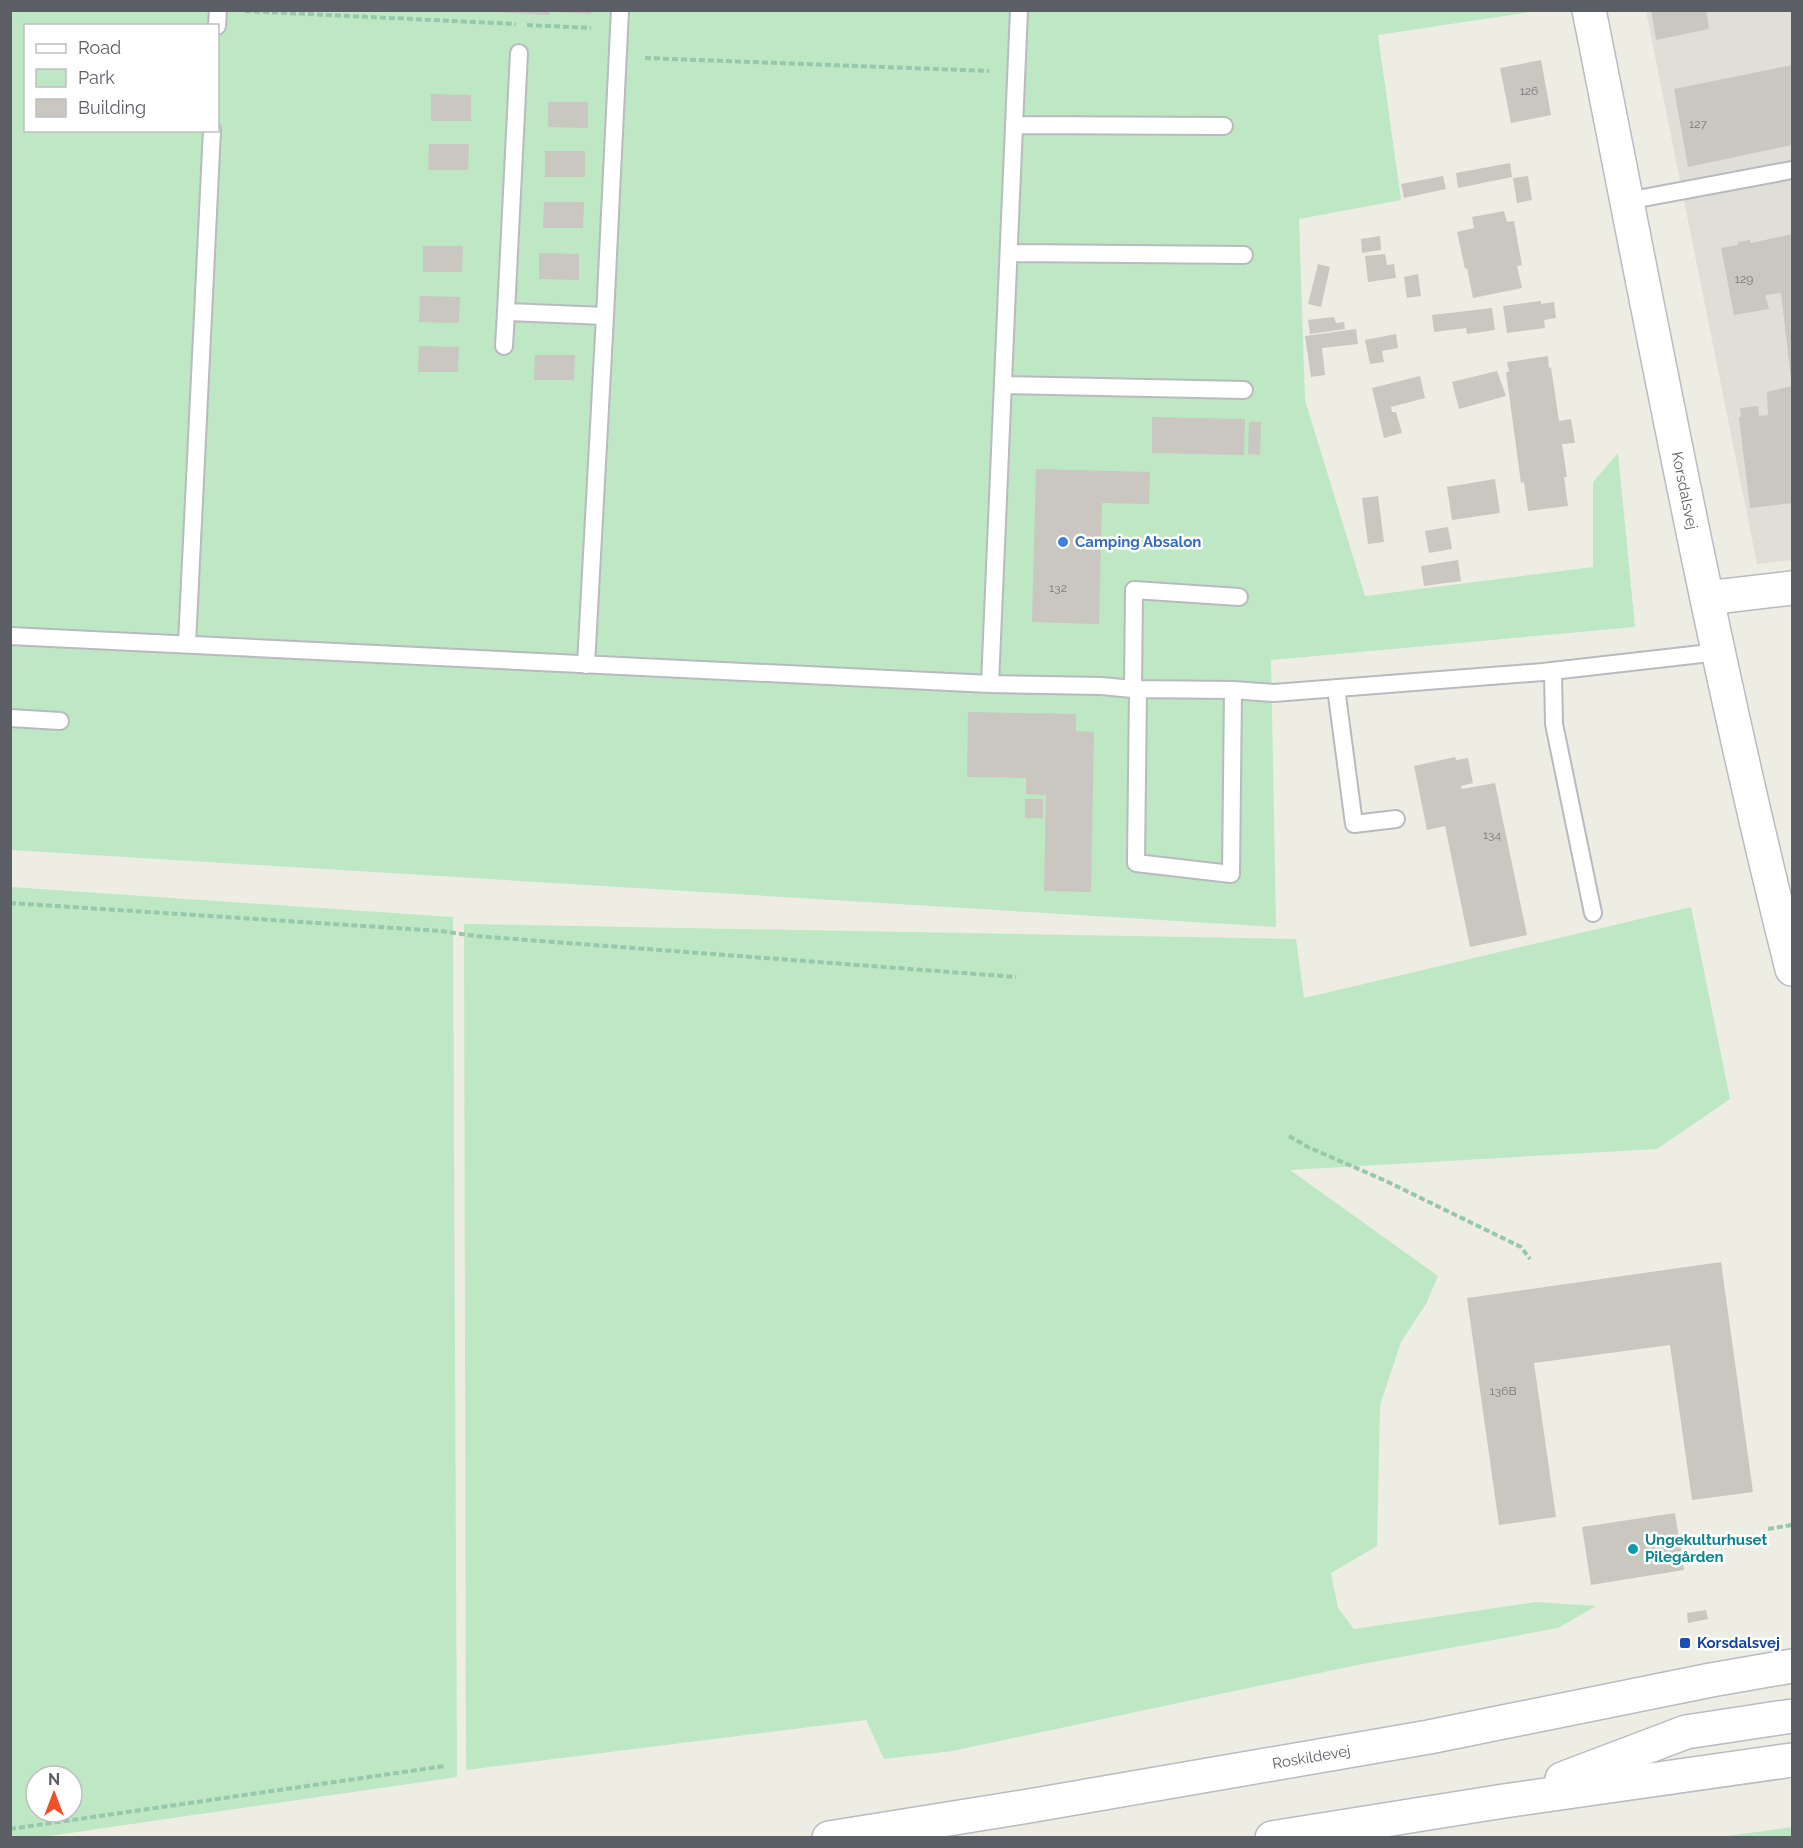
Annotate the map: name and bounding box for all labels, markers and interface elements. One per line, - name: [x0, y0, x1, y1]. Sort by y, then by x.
- legend: [24, 24, 219, 132]
- text: Road: [78, 37, 121, 58]
- text: Park: [78, 67, 115, 88]
- house number: 126: [1520, 84, 1538, 98]
- text: Building: [78, 97, 146, 118]
- house number: 127: [1689, 117, 1707, 131]
- house number: 129: [1735, 272, 1753, 286]
- street label: Korsdalsvej: [1668, 450, 1701, 531]
- place label: Camping Absalon: [1075, 533, 1201, 551]
- marker: Camping Absalon: [1056, 535, 1070, 549]
- house number: 132: [1049, 581, 1067, 595]
- house number: 134: [1483, 828, 1501, 842]
- house number: 136B: [1490, 1384, 1516, 1398]
- place label: Ungekulturhuset Pilegården: [1645, 1531, 1767, 1566]
- marker: Ungekulturhuset Pilegården: [1626, 1542, 1640, 1556]
- place label: Korsdalsvej: [1697, 1634, 1780, 1652]
- marker: Korsdalsvej: [1678, 1636, 1692, 1650]
- street label: Roskildevej: [1271, 1742, 1352, 1773]
- north arrow: [24, 1764, 84, 1824]
- text: N: [48, 1770, 60, 1789]

